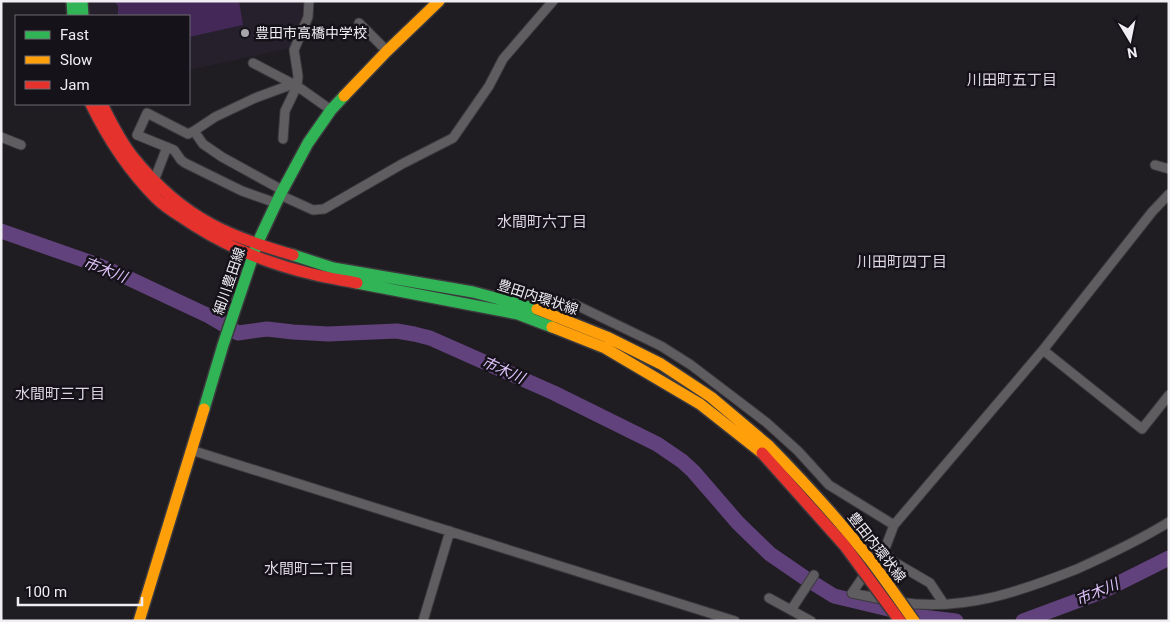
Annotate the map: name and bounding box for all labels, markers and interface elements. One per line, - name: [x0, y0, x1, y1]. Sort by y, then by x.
- legend: [15, 15, 190, 105]
- north arrow: [1105, 15, 1155, 65]
- place label: 豊田市高橋中学校: [255, 25, 367, 41]
- text: Fast: [60, 26, 89, 44]
- marker: 豊田市高橋中学校: [239, 27, 251, 39]
- text: N: [1126, 44, 1139, 62]
- text: Slow: [60, 51, 92, 69]
- district label: 川田町五丁目: [967, 71, 1057, 89]
- text: Jam: [60, 76, 90, 94]
- district label: 水間町六丁目: [497, 213, 587, 231]
- street label: 細川豊田線: [210, 245, 248, 317]
- district label: 川田町四丁目: [857, 253, 947, 271]
- water label: 市木川: [81, 254, 131, 287]
- street label: 豊田内環状線: [496, 276, 580, 318]
- water label: 市木川: [479, 353, 529, 388]
- district label: 水間町三丁目: [15, 385, 105, 403]
- street label: 豊田内環状線: [845, 509, 909, 585]
- district label: 水間町二丁目: [264, 560, 354, 578]
- scale bar: [18, 574, 141, 606]
- water label: 市木川: [1073, 574, 1123, 609]
- text: 100 m: [25, 583, 67, 601]

